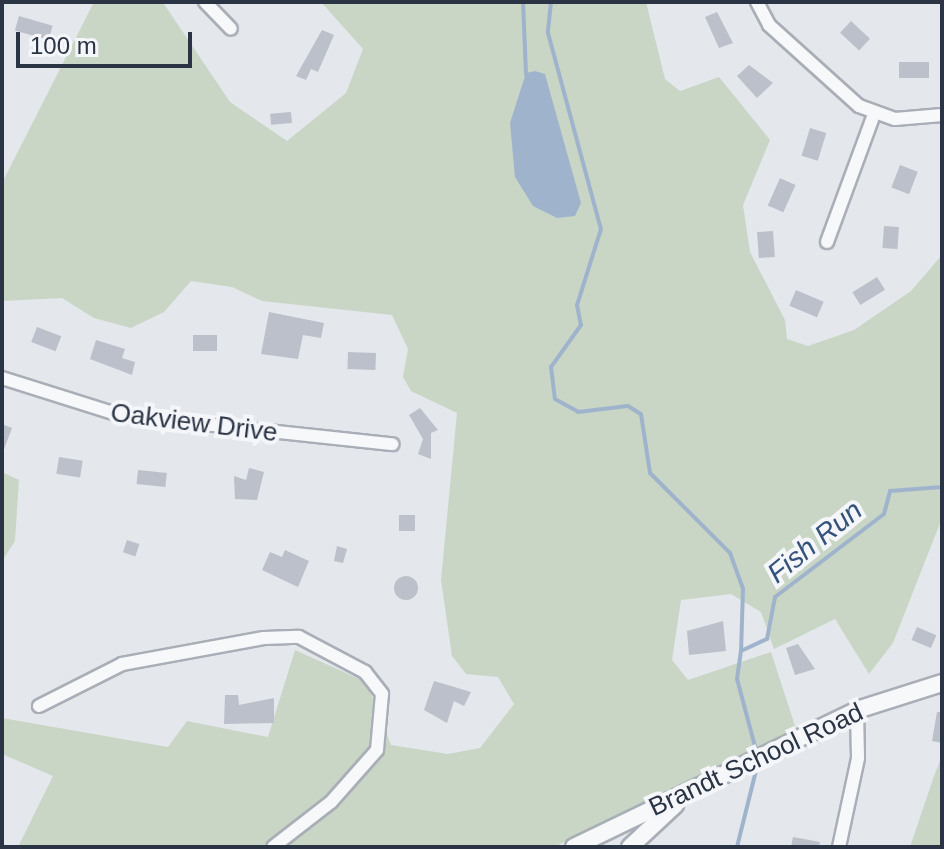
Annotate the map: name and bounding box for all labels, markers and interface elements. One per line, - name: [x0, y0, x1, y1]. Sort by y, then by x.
- scale bar: [20, 16, 196, 66]
- text: 100 m: [30, 32, 97, 59]
- street label: Oakview Drive: [109, 397, 279, 449]
- water label: Fish Run: [761, 494, 869, 590]
- street label: Brandt School Road: [644, 697, 868, 823]

